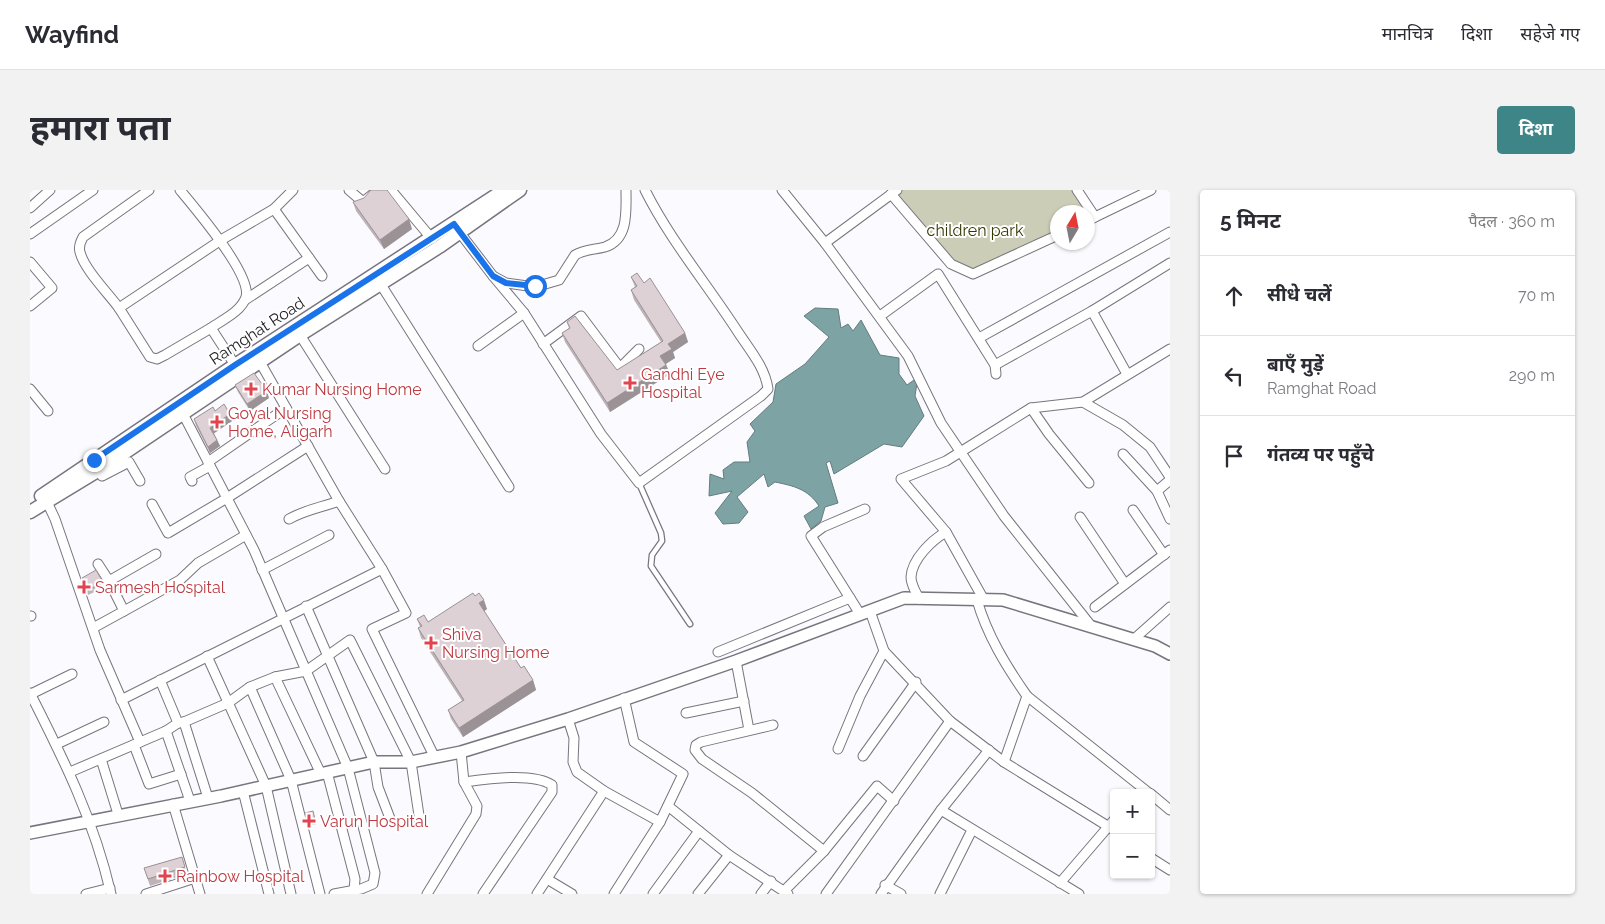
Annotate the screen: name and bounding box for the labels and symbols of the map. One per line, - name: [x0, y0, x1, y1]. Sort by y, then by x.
- north arrow: [1050, 205, 1095, 250]
- park label: children park: [927, 221, 1024, 240]
- route start: [524, 275, 547, 298]
- street label: Ramghat Road: [206, 293, 308, 369]
- place label: Gandhi Eye Hospital: [641, 365, 725, 402]
- marker: Gandhi Eye Hospital: [623, 376, 637, 390]
- place label: Kumar Nursing Home: [262, 380, 422, 399]
- marker: Kumar Nursing Home: [244, 382, 258, 396]
- place label: Goyal Nursing Home, Aligarh: [228, 404, 333, 441]
- marker: Goyal Nursing Home, Aligarh: [210, 415, 224, 429]
- route end: [83, 449, 106, 472]
- place label: Sarmesh Hospital: [95, 578, 226, 597]
- marker: Sarmesh Hospital: [77, 580, 91, 594]
- place label: Shiva Nursing Home: [442, 625, 549, 662]
- marker: Shiva Nursing Home: [424, 636, 438, 650]
- place label: Varun Hospital: [320, 812, 429, 831]
- marker: Varun Hospital: [302, 814, 316, 828]
- place label: Rainbow Hospital: [176, 867, 305, 886]
- marker: Rainbow Hospital: [158, 869, 172, 883]

